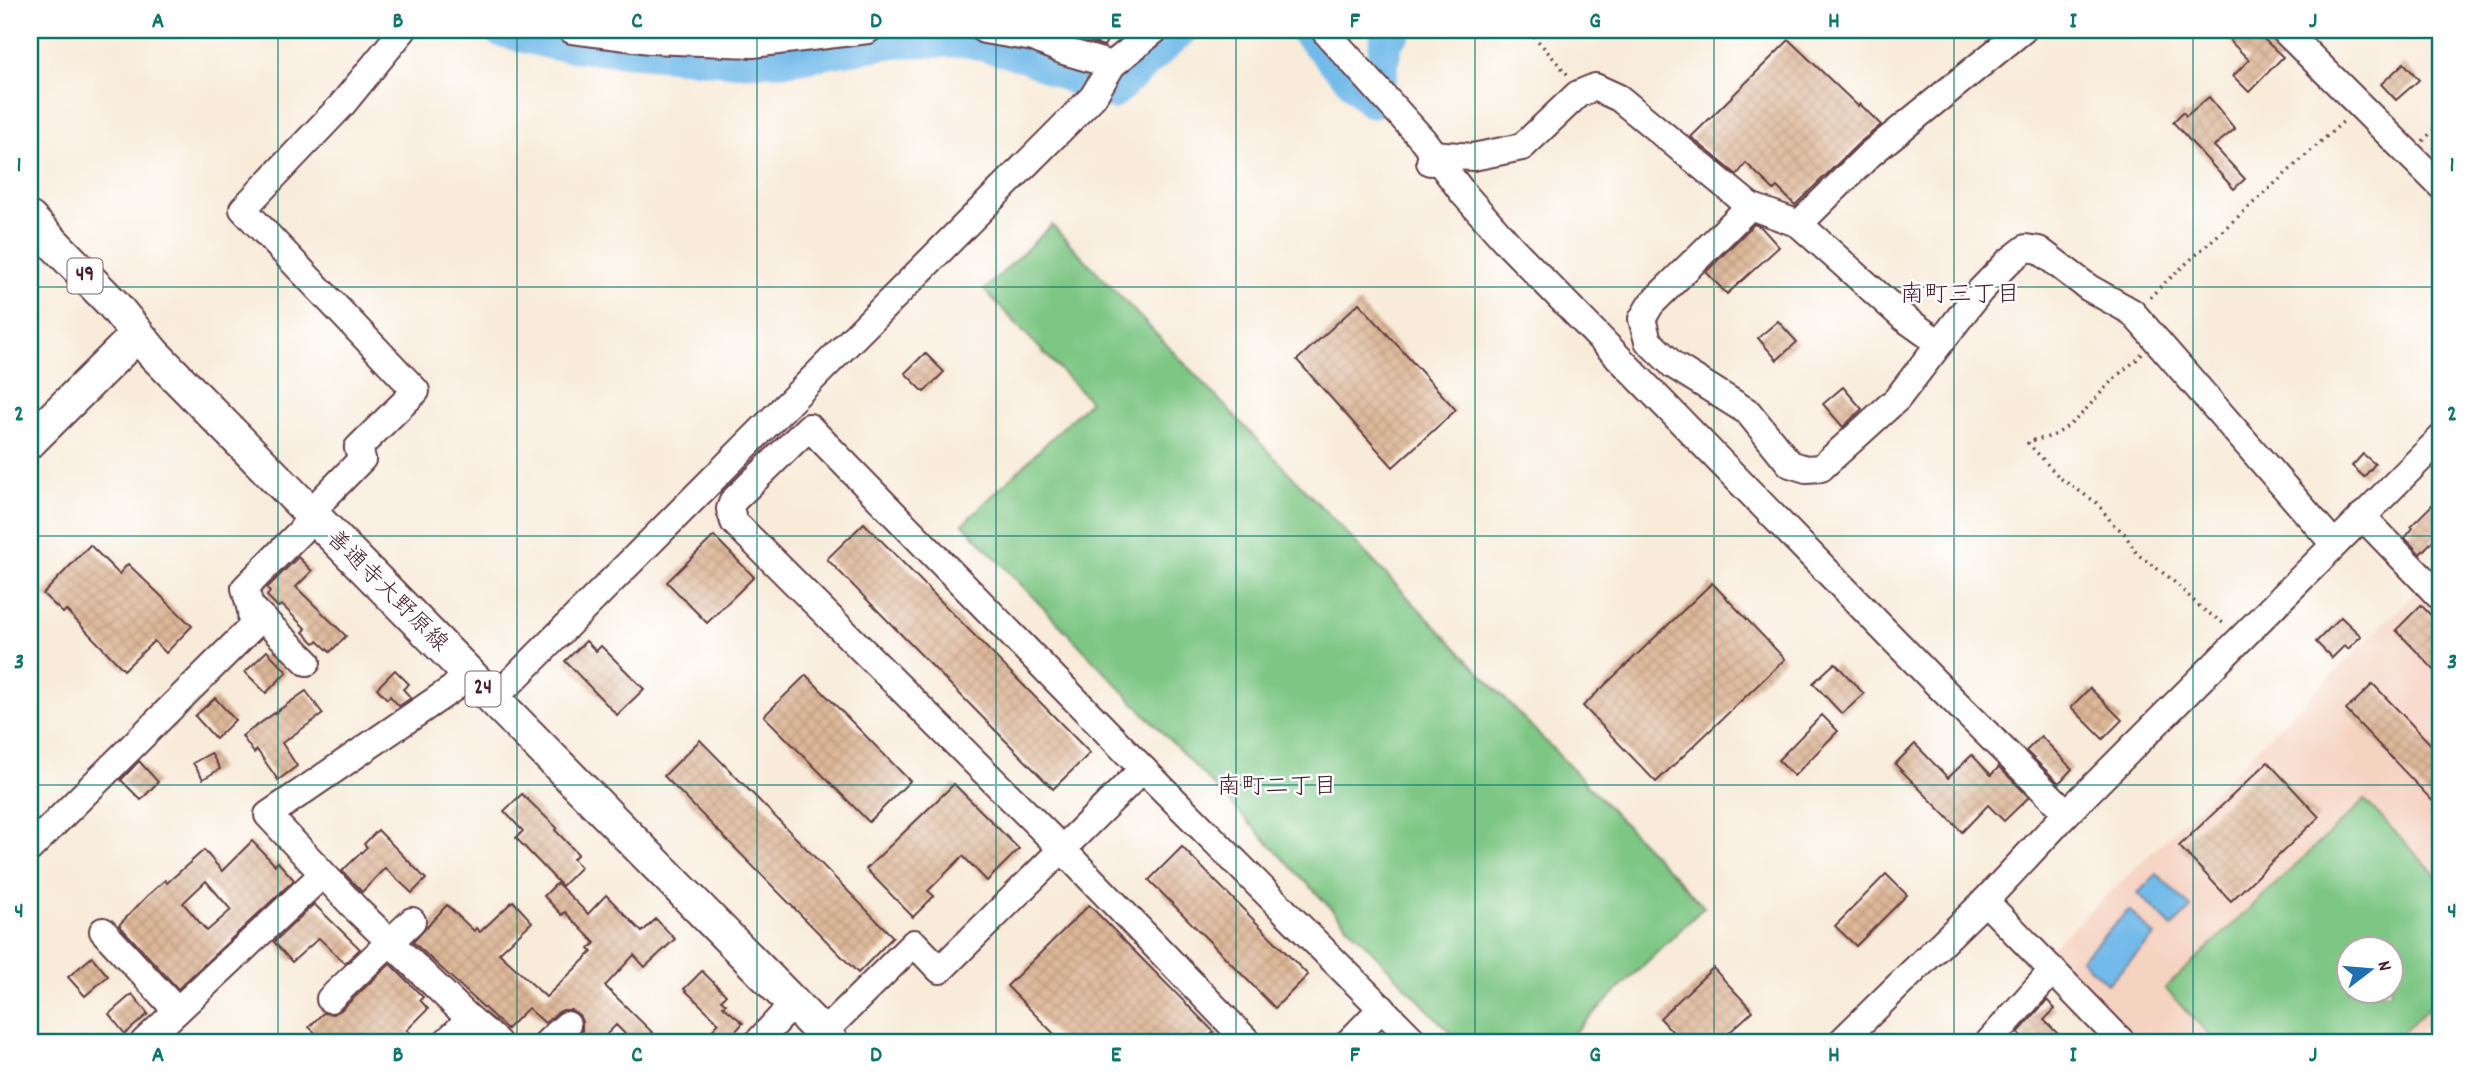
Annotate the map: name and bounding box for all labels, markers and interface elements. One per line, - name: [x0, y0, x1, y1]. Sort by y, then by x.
- text: A: [152, 6, 164, 39]
- text: B: [393, 6, 404, 39]
- text: C: [631, 6, 643, 39]
- text: D: [870, 6, 882, 39]
- text: E: [1111, 6, 1122, 39]
- text: F: [1350, 6, 1361, 39]
- text: G: [1589, 6, 1601, 39]
- text: H: [1828, 6, 1840, 39]
- text: I: [2069, 6, 2077, 39]
- text: J: [2309, 6, 2317, 39]
- text: 1: [16, 150, 22, 183]
- text: 1: [2449, 150, 2455, 183]
- road number: 49: [68, 258, 102, 294]
- district label: 南町三丁目: [1900, 279, 2020, 313]
- text: 2: [14, 399, 24, 432]
- text: 2: [2447, 399, 2457, 432]
- street label: 善通寺大野原線: [317, 523, 455, 661]
- text: 3: [14, 647, 24, 680]
- text: 3: [2447, 647, 2457, 680]
- road number: 24: [466, 672, 500, 706]
- district label: 南町二丁目: [1217, 771, 1337, 805]
- text: 4: [14, 896, 24, 929]
- text: 4: [2447, 896, 2457, 929]
- north arrow: [2334, 936, 2404, 1006]
- text: N: [2369, 958, 2397, 975]
- text: A: [152, 1040, 164, 1072]
- text: B: [393, 1040, 404, 1072]
- text: C: [631, 1040, 643, 1072]
- text: D: [870, 1040, 882, 1072]
- text: E: [1111, 1040, 1122, 1072]
- text: F: [1350, 1040, 1361, 1072]
- text: G: [1589, 1040, 1601, 1072]
- text: H: [1828, 1040, 1840, 1072]
- text: I: [2069, 1040, 2077, 1072]
- text: J: [2309, 1040, 2317, 1072]

